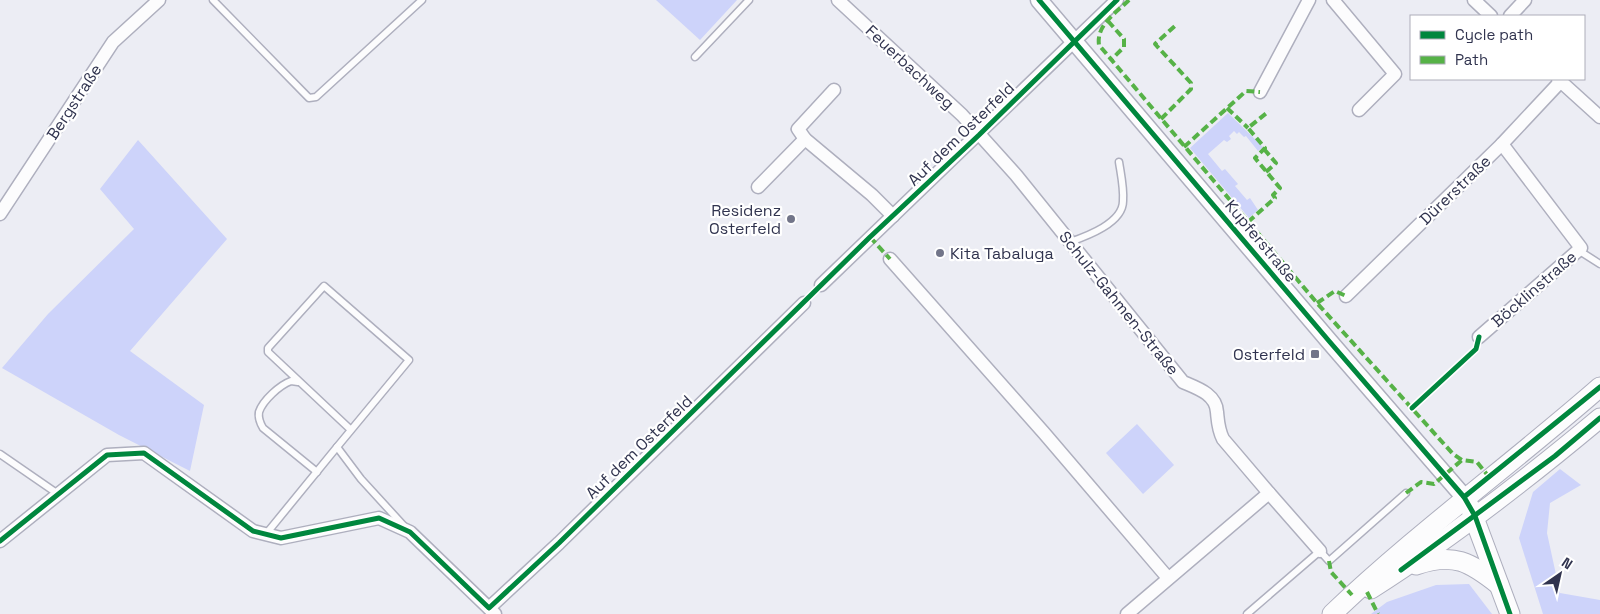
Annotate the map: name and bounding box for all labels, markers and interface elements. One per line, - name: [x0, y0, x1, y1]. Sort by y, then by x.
- legend: [1410, 15, 1585, 80]
- street label: Feuerbachweg: [861, 20, 959, 114]
- text: Cycle path: [1455, 25, 1533, 44]
- text: Path: [1455, 50, 1488, 69]
- street label: Bergstraße: [42, 60, 106, 144]
- street label: Auf dem Osterfeld: [903, 78, 1019, 190]
- street label: Dürerstraße: [1415, 151, 1495, 229]
- street label: Kupferstraße: [1220, 195, 1302, 287]
- place label: Residenz Osterfeld: [709, 200, 781, 239]
- marker: Residenz Osterfeld: [785, 213, 797, 225]
- street label: Schulz-Gahmen-Straße: [1054, 227, 1184, 379]
- place label: Kita Tabaluga: [950, 243, 1054, 264]
- street label: Böcklinstraße: [1487, 246, 1581, 332]
- marker: Kita Tabaluga: [934, 247, 946, 259]
- place label: Osterfeld: [1233, 344, 1305, 365]
- marker: Osterfeld: [1309, 348, 1321, 360]
- street label: Auf dem Osterfeld: [581, 391, 697, 503]
- north arrow: [1535, 549, 1585, 599]
- text: N: [1558, 553, 1576, 573]

